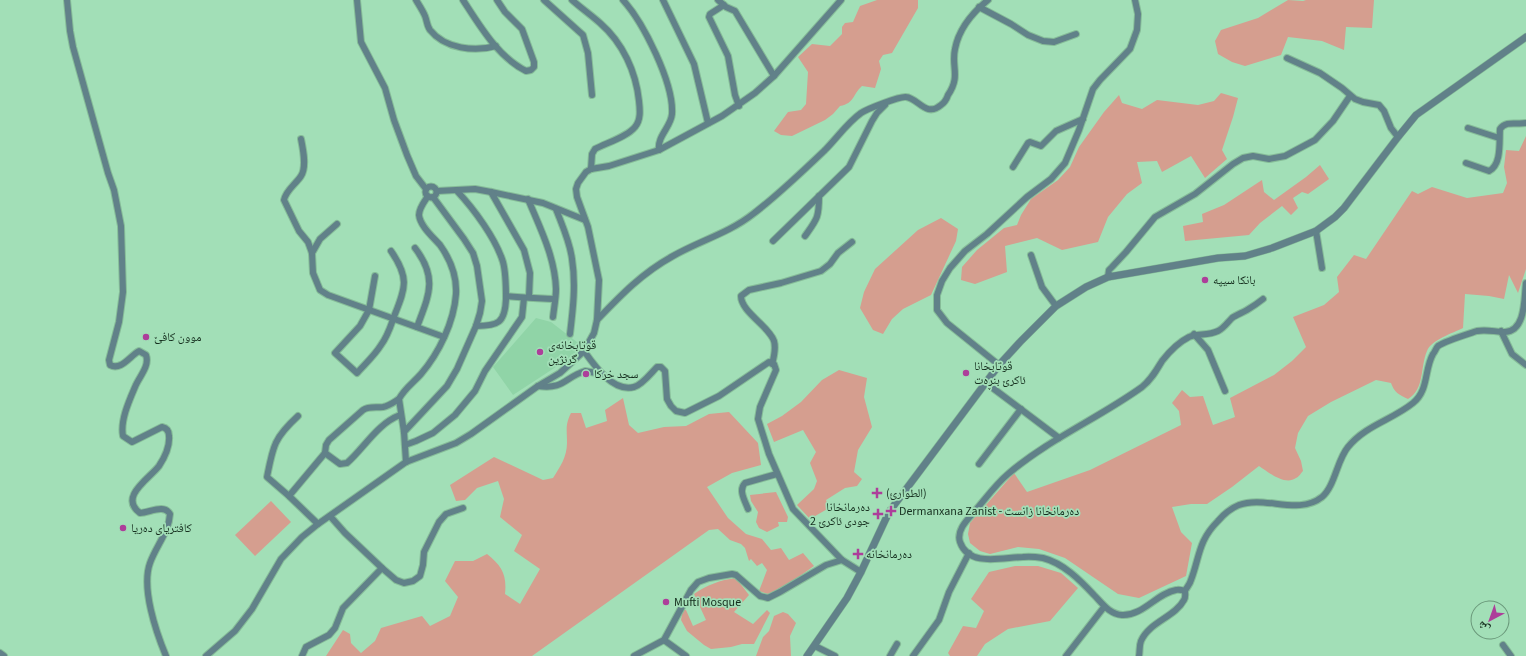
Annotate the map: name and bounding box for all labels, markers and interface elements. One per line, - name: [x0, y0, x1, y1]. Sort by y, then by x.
- place label: بانکا سیپە: [1213, 272, 1256, 289]
- marker: بانکا سیپە: [1200, 275, 1210, 285]
- place label: موون کافێ: [154, 329, 201, 346]
- marker: موون کافێ: [141, 332, 151, 342]
- place label: قوتابخانەی گرنژین: [548, 337, 596, 368]
- marker: قوتابخانەی گرنژین: [535, 347, 545, 357]
- place label: قوتابخانا ئاکرێ بنڕەت: [974, 358, 1026, 389]
- place label: سجد خركا: [594, 366, 639, 383]
- marker: قوتابخانا ئاکرێ بنڕەت: [961, 368, 971, 378]
- marker: سجد خركا: [581, 369, 591, 379]
- place label: (الطوارئ): [886, 485, 927, 502]
- marker: (الطوارئ): [871, 487, 883, 499]
- place label: دەرمانخانا جودی ئاکرێ 2: [810, 499, 870, 530]
- place label: Dermanxana Zanist - ده‌رمانخانا زانست: [899, 503, 1079, 520]
- marker: Dermanxana Zanist - ده‌رمانخانا زانست: [886, 506, 896, 516]
- marker: دەرمانخانا جودی ئاکرێ 2: [873, 509, 883, 519]
- place label: کافتریای دەریا: [131, 520, 192, 537]
- marker: کافتریای دەریا: [118, 523, 128, 533]
- place label: دەرمانخانە: [866, 546, 912, 563]
- marker: دەرمانخانە: [853, 549, 863, 559]
- place label: Mufti Mosque: [674, 594, 741, 611]
- marker: Mufti Mosque: [661, 597, 671, 607]
- north arrow: [1470, 600, 1510, 640]
- text: ش: [1474, 617, 1493, 637]

